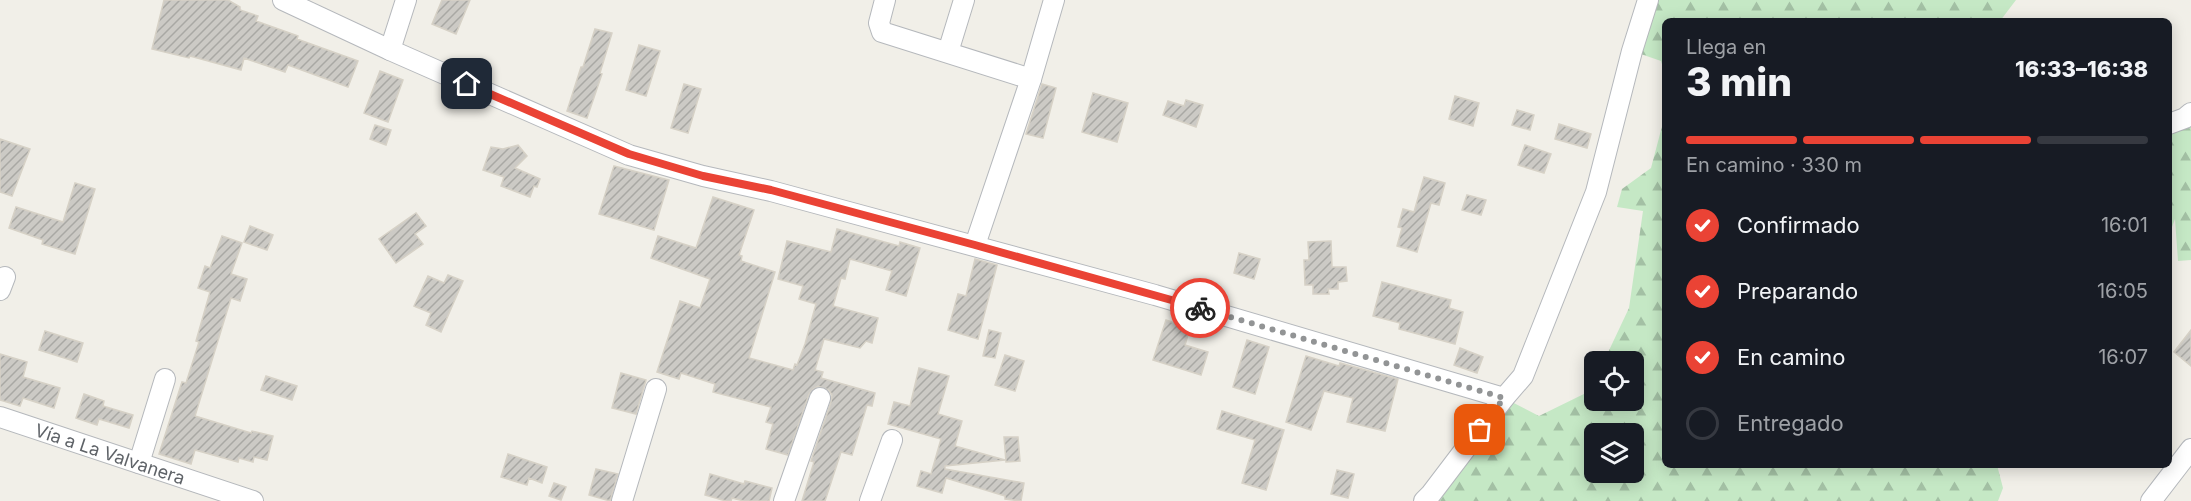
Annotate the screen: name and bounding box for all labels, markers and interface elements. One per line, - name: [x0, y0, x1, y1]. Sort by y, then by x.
- text: Llega en: [1686, 35, 1766, 59]
- text: 16:33–16:38: [2015, 56, 2148, 82]
- pin: [441, 58, 492, 109]
- text: 3 min: [1686, 58, 1792, 105]
- icon: home: [450, 67, 483, 100]
- text: En camino · 330 m: [1686, 153, 1862, 177]
- icon: check: [1686, 209, 1719, 242]
- text: Confirmado: [1737, 212, 1860, 238]
- text: 16:01: [2101, 213, 2148, 237]
- icon: check: [1686, 275, 1719, 308]
- courier: [1170, 278, 1230, 338]
- text: Preparando: [1737, 278, 1858, 304]
- text: 16:05: [2097, 279, 2148, 303]
- icon: bike: [1184, 292, 1217, 325]
- icon: check: [1686, 341, 1719, 374]
- text: En camino: [1737, 344, 1845, 370]
- text: 16:07: [2098, 345, 2148, 369]
- map controls: [1584, 351, 1644, 483]
- button: locate: [1584, 351, 1644, 411]
- pin: [1454, 404, 1505, 455]
- text: Entregado: [1737, 410, 1844, 436]
- icon: bag: [1463, 413, 1496, 446]
- street label: Vía a La Valvanera: [32, 419, 188, 488]
- button: layers: [1584, 423, 1644, 483]

